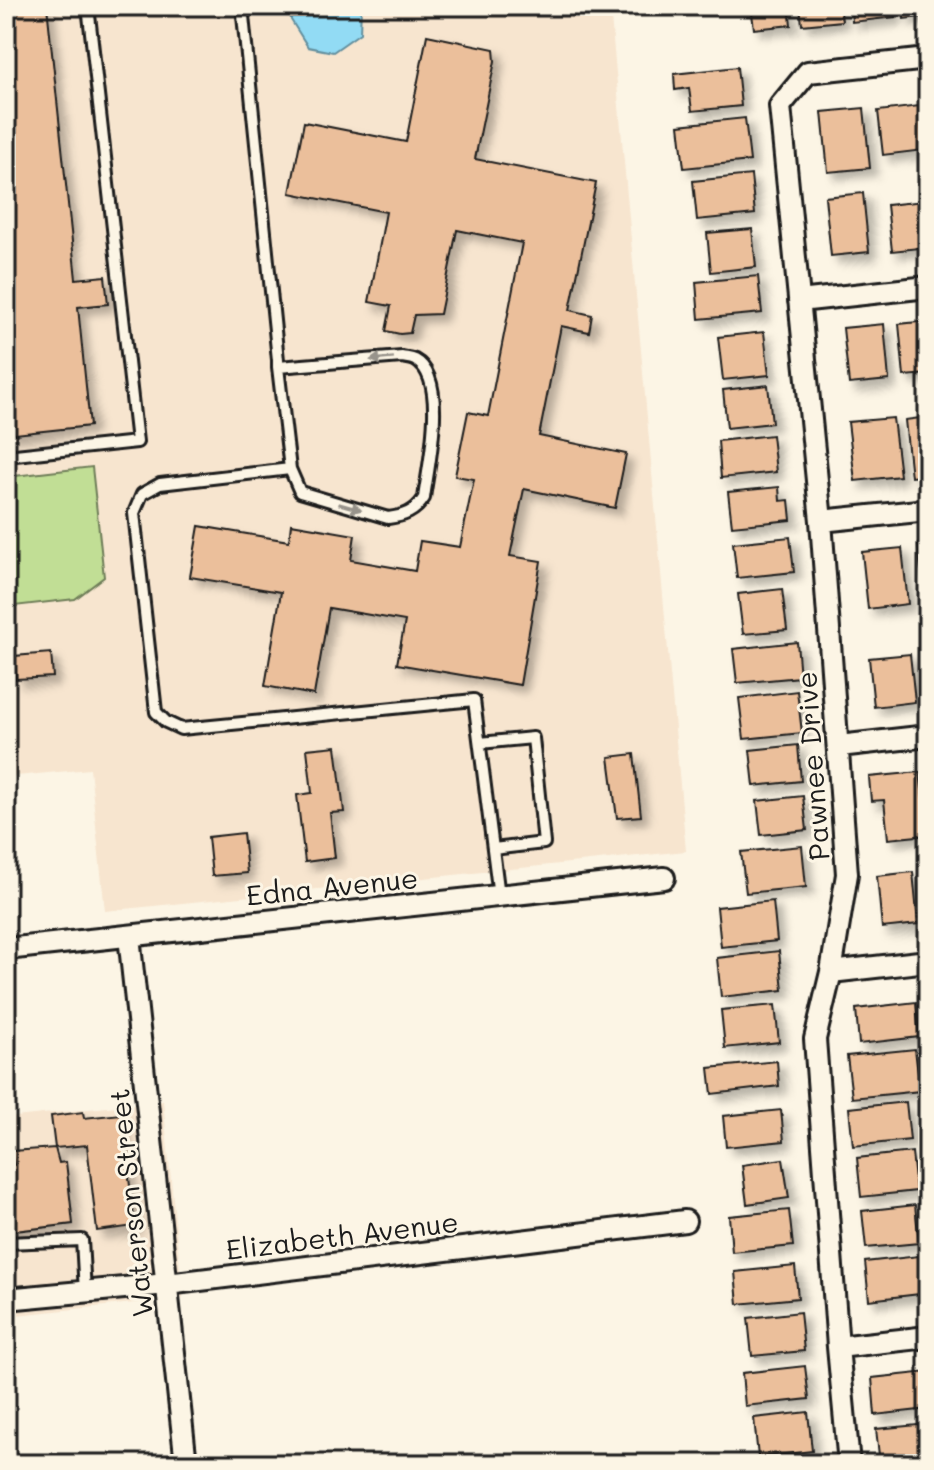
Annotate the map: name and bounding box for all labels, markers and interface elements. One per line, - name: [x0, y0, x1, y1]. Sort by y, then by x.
- one-way arrow: [369, 353, 394, 366]
- one-way arrow: [339, 501, 363, 514]
- street label: Pawnee Drive: [787, 670, 837, 862]
- street label: Edna Avenue: [244, 859, 420, 913]
- street label: Waterson Street: [100, 1087, 160, 1319]
- street label: Elizabeth Avenue: [224, 1203, 460, 1267]

